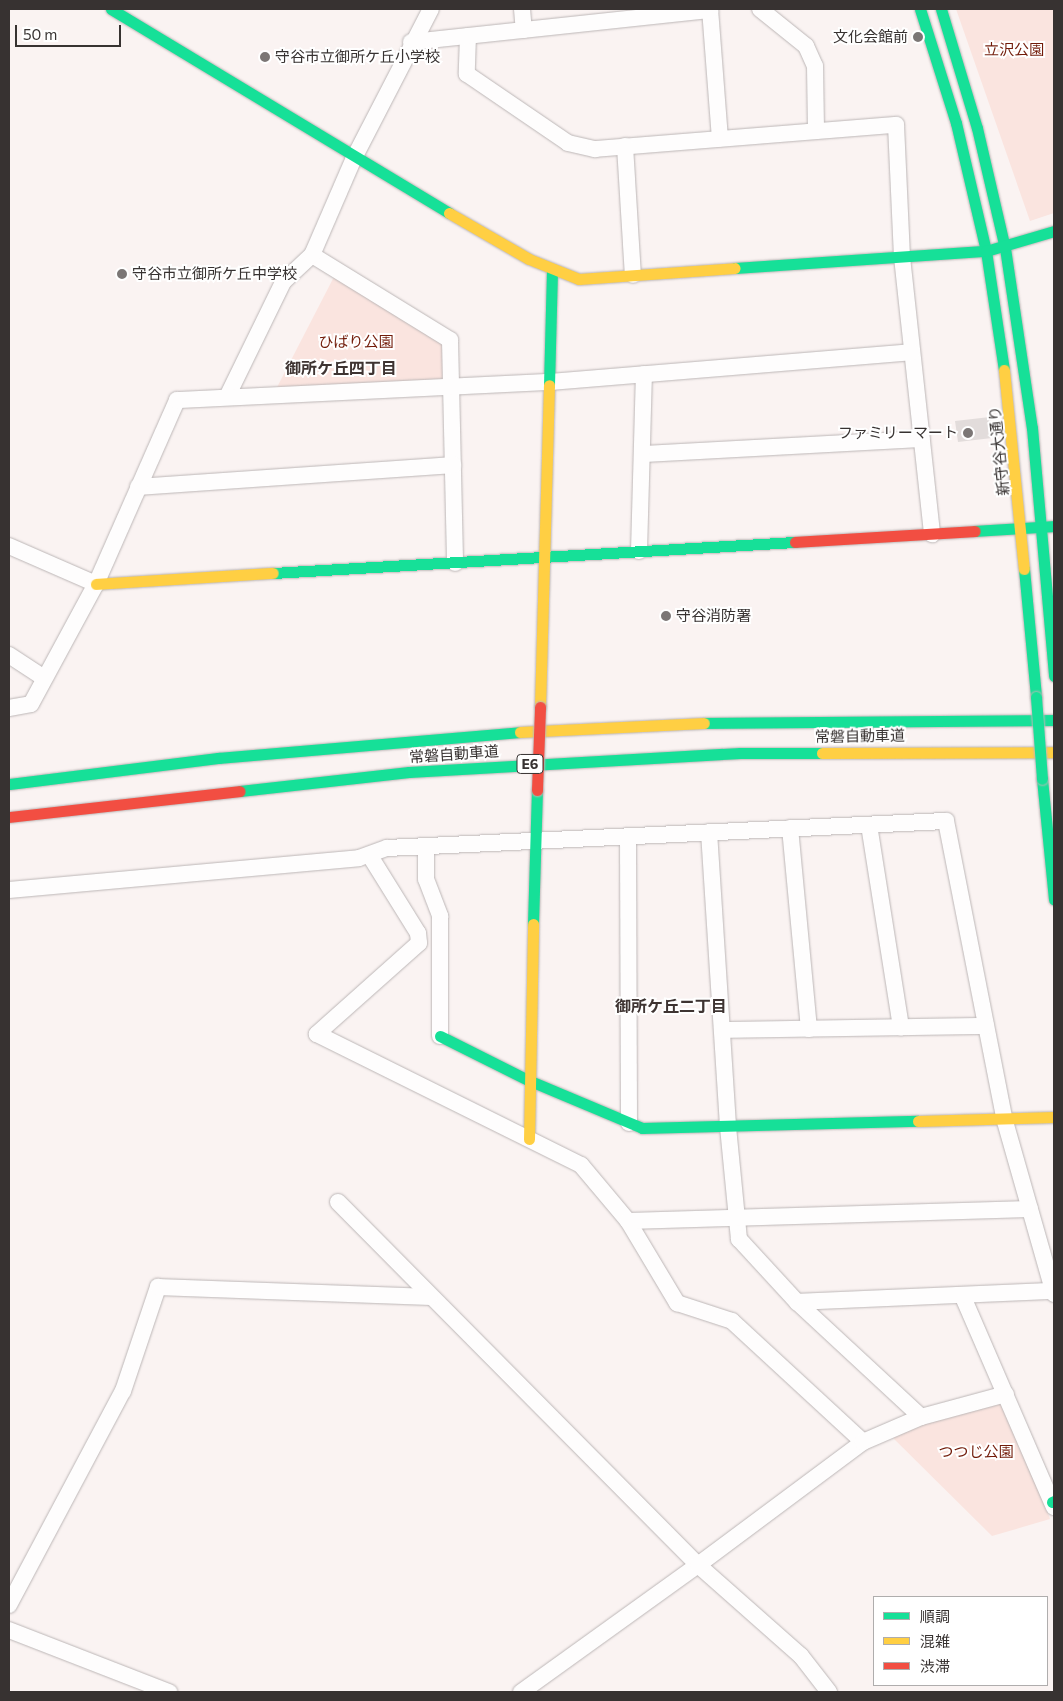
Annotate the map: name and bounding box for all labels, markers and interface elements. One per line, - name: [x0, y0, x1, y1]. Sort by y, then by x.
- scale bar: [18, 15, 124, 47]
- text: 50 m: [23, 25, 57, 43]
- place label: 文化会館前: [833, 28, 908, 46]
- marker: 文化会館前: [912, 31, 924, 43]
- park label: 立沢公園: [984, 41, 1044, 59]
- place label: 守谷市立御所ケ丘小学校: [275, 48, 440, 66]
- marker: 守谷市立御所ケ丘小学校: [259, 51, 271, 63]
- place label: 守谷市立御所ケ丘中学校: [132, 265, 297, 283]
- marker: 守谷市立御所ケ丘中学校: [116, 268, 128, 280]
- park label: ひばり公園: [319, 333, 393, 351]
- district label: 御所ケ丘四丁目: [285, 358, 397, 378]
- street label: 新守谷大通り: [985, 405, 1013, 497]
- place label: ファミリーマート: [838, 424, 958, 442]
- marker: ファミリーマート: [962, 427, 974, 439]
- place label: 守谷消防署: [676, 607, 751, 625]
- marker: 守谷消防署: [660, 610, 672, 622]
- street label: 常磐自動車道: [815, 726, 905, 746]
- street label: 常磐自動車道: [408, 742, 500, 766]
- road number: E6: [516, 752, 544, 776]
- district label: 御所ケ丘二丁目: [615, 996, 727, 1016]
- park label: つつじ公園: [939, 1443, 1013, 1461]
- legend: [873, 1596, 1048, 1686]
- text: 順調: [920, 1607, 950, 1625]
- text: 混雑: [920, 1632, 950, 1650]
- text: 渋滞: [920, 1657, 950, 1675]

